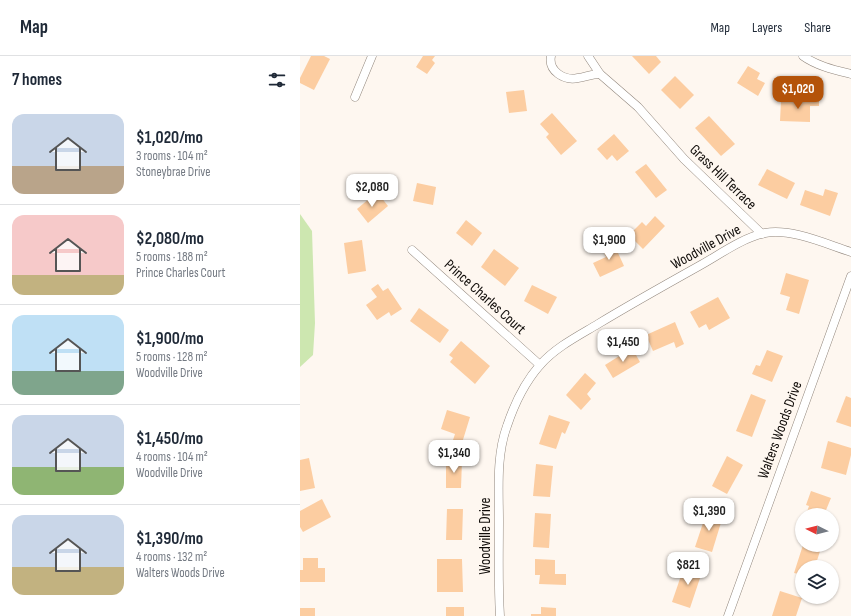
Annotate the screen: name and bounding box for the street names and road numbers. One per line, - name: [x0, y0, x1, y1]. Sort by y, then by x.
- street label: Grass Hill Terrace: [685, 140, 761, 214]
- street label: Woodville Drive: [668, 220, 744, 274]
- street label: Prince Charles Court: [440, 255, 530, 339]
- street label: Walters Woods Drive: [754, 379, 806, 481]
- street label: Woodville Drive: [476, 498, 495, 575]

